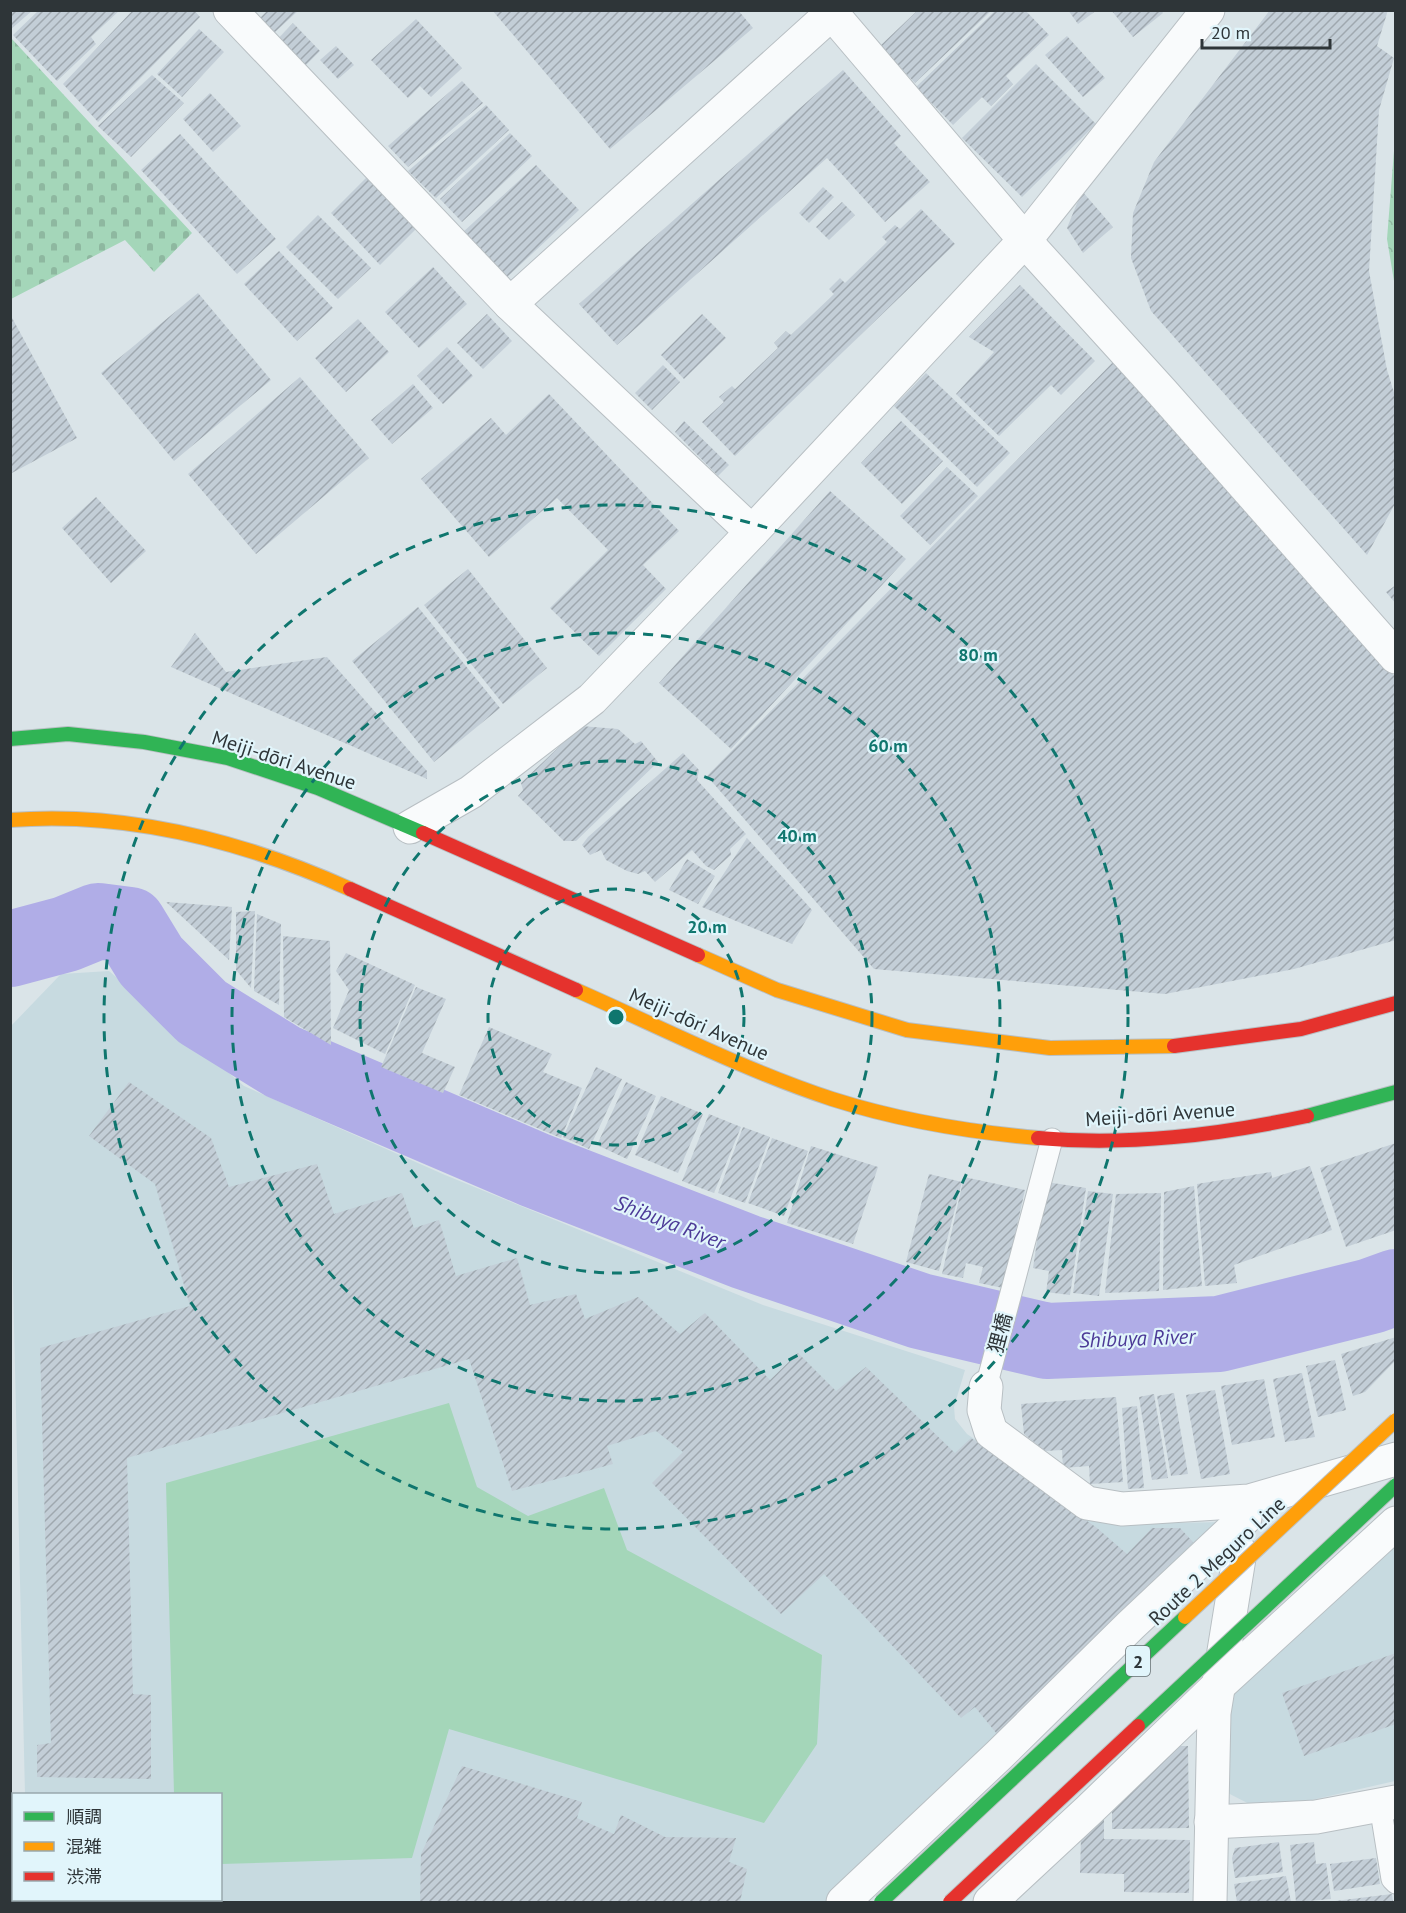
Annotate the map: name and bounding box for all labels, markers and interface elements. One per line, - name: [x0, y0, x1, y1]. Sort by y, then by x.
- scale bar: [1202, 12, 1330, 50]
- text: 20 m: [1211, 21, 1250, 44]
- text: 80 m: [958, 643, 998, 666]
- street label: Meiji-dōri Avenue: [209, 724, 359, 796]
- text: 60 m: [868, 734, 908, 757]
- text: 40 m: [777, 824, 817, 847]
- text: 20 m: [687, 915, 727, 938]
- street label: Meiji-dōri Avenue: [625, 982, 773, 1066]
- centre of rings: [606, 1007, 626, 1027]
- street label: Meiji-dōri Avenue: [1084, 1096, 1236, 1132]
- water label: Shibuya River: [611, 1189, 731, 1256]
- street label: 狸橋: [982, 1310, 1018, 1356]
- water label: Shibuya River: [1078, 1322, 1198, 1354]
- street label: Route 2 Meguro Line: [1143, 1491, 1291, 1631]
- road number: 2: [1126, 1646, 1150, 1676]
- legend: [12, 1793, 222, 1901]
- text: 順調: [66, 1805, 102, 1828]
- text: 混雑: [66, 1835, 102, 1858]
- text: 渋滞: [66, 1865, 102, 1888]

